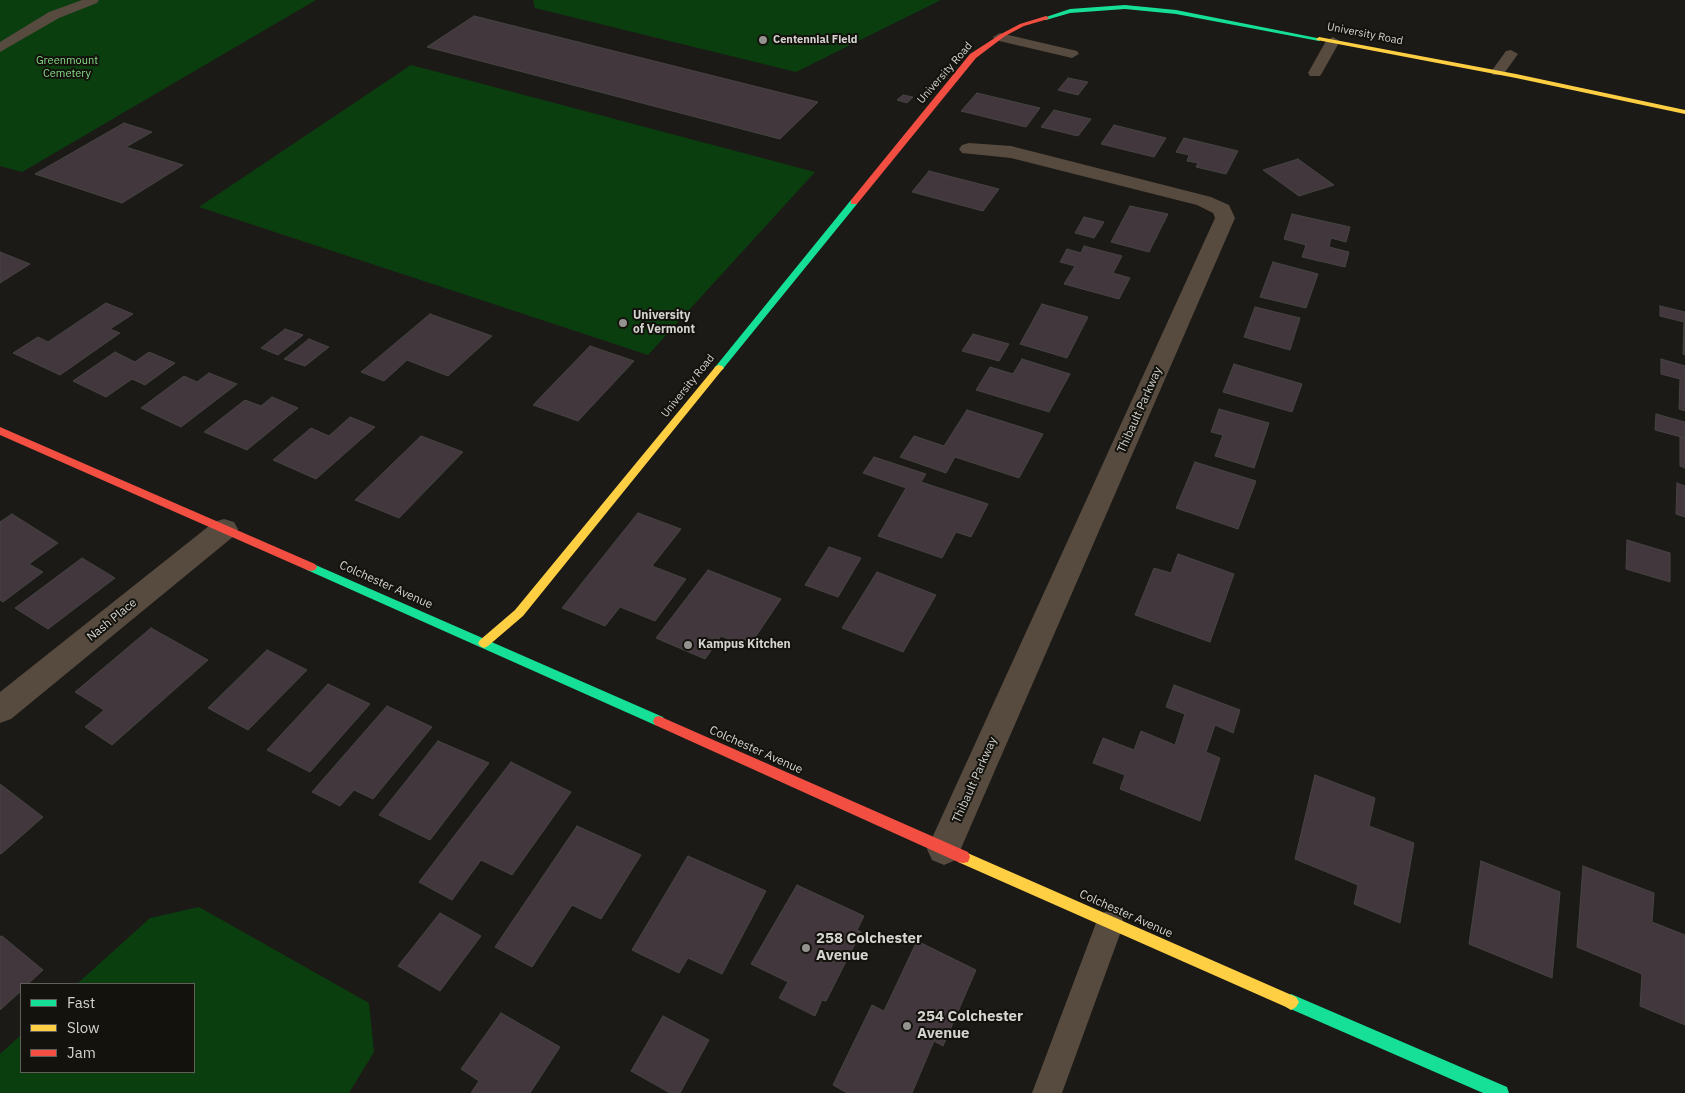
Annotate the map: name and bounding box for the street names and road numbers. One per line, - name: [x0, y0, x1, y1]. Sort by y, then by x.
- street label: University Road: [1326, 20, 1404, 48]
- street label: University Road: [915, 40, 975, 106]
- street label: University Road: [659, 352, 717, 420]
- street label: Thibault Parkway: [1115, 365, 1165, 455]
- street label: Colchester Avenue: [337, 558, 435, 612]
- street label: Nash Place: [84, 596, 140, 644]
- street label: Colchester Avenue: [707, 723, 805, 777]
- street label: Thibault Parkway: [950, 735, 1000, 825]
- street label: Colchester Avenue: [1077, 887, 1175, 941]

